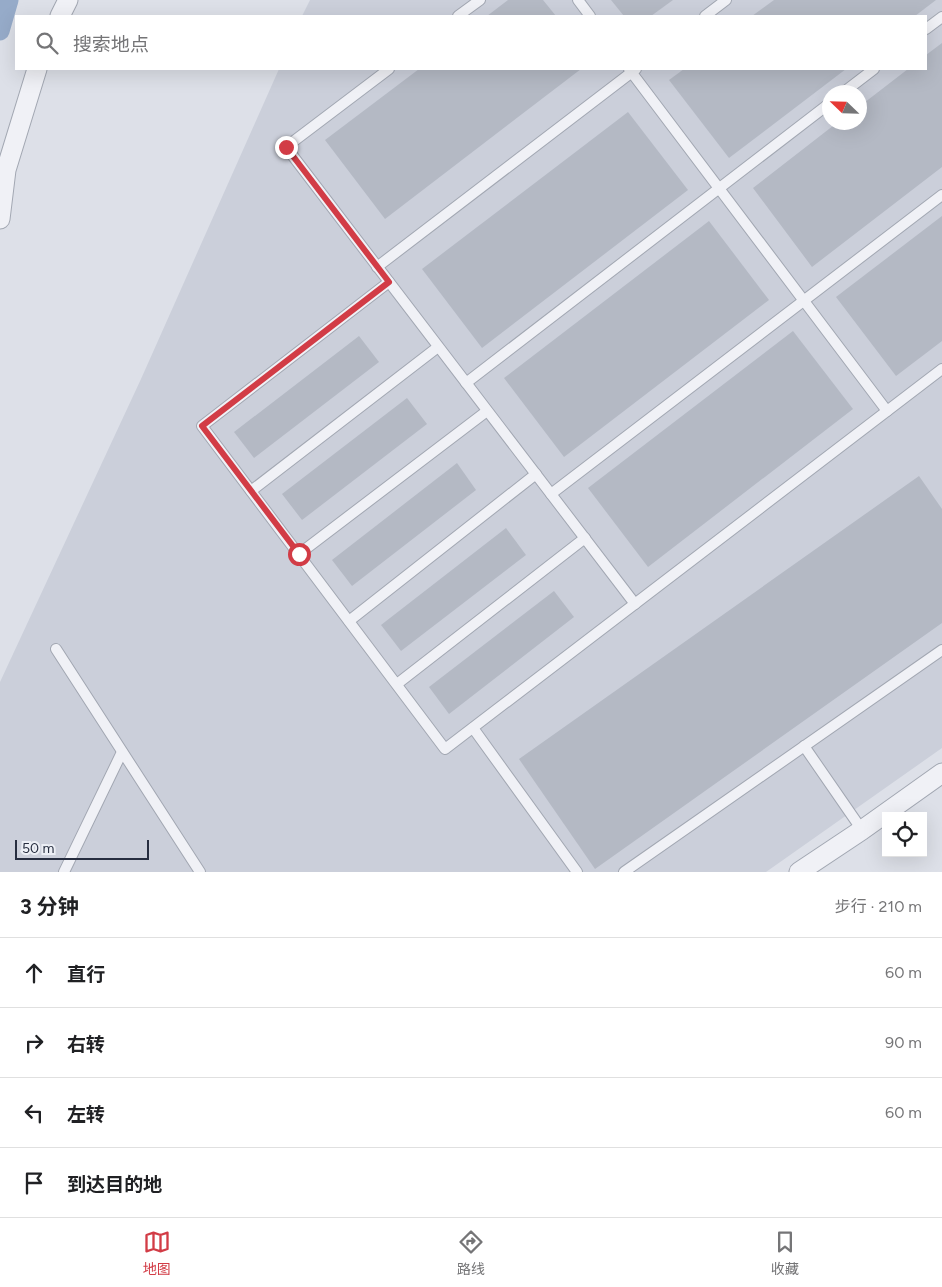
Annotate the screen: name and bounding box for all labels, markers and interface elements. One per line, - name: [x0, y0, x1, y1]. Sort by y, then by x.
- search box: [15, 15, 927, 70]
- icon: search: [33, 29, 61, 57]
- text: 搜索地点: [73, 33, 149, 56]
- north arrow: [822, 85, 867, 130]
- route end: [275, 136, 298, 159]
- route start: [288, 543, 311, 566]
- map controls: [882, 812, 927, 857]
- button: locate: [882, 812, 927, 857]
- scale bar: [15, 837, 149, 860]
- text: 50 m: [22, 840, 54, 857]
- text: 3 分钟: [20, 894, 79, 919]
- text: 步行 · 210 m: [835, 897, 922, 916]
- icon: ahead: [20, 959, 48, 987]
- text: 直行: [67, 963, 105, 986]
- text: 60 m: [885, 963, 922, 982]
- icon: right: [20, 1029, 48, 1057]
- text: 右转: [67, 1033, 105, 1056]
- text: 90 m: [885, 1033, 922, 1052]
- icon: left: [20, 1099, 48, 1127]
- text: 左转: [67, 1103, 105, 1126]
- text: 60 m: [885, 1103, 922, 1122]
- icon: arrive: [20, 1169, 48, 1197]
- text: 到达目的地: [67, 1173, 162, 1196]
- tab: 地图: [143, 1228, 171, 1278]
- tab: 路线: [457, 1228, 485, 1278]
- tab: 收藏: [771, 1228, 799, 1278]

